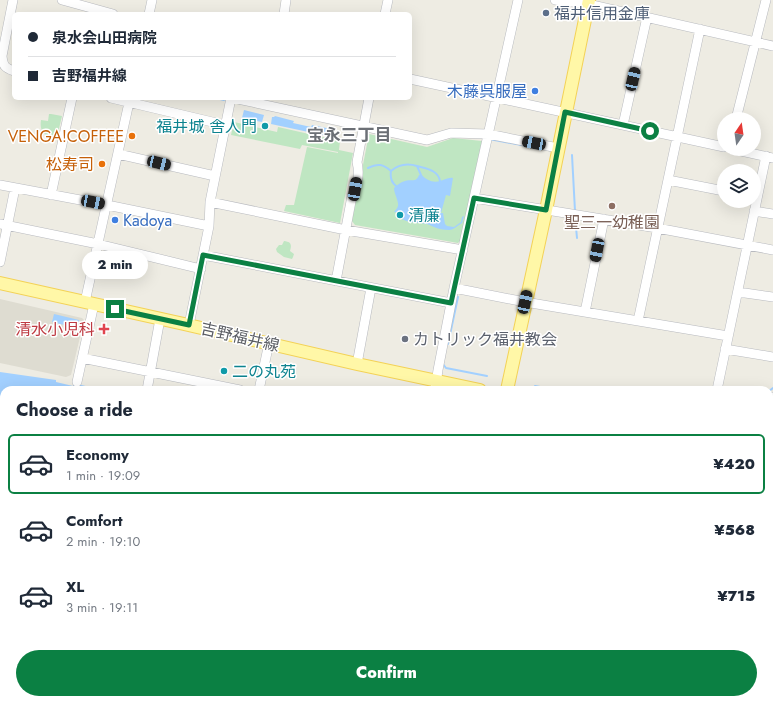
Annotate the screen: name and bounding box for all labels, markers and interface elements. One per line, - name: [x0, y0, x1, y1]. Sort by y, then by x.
- place label: 福井信用金庫: [554, 2, 650, 25]
- marker: 福井信用金庫: [541, 8, 551, 18]
- text: 泉水会山田病院: [52, 27, 157, 49]
- text: 吉野福井線: [52, 65, 127, 87]
- car: [624, 66, 642, 92]
- place label: 木藤呉服屋: [447, 80, 527, 103]
- marker: 木藤呉服屋: [530, 86, 540, 96]
- north arrow: [717, 112, 761, 156]
- map controls: [717, 112, 761, 208]
- place label: 福井城 舎人門: [156, 115, 257, 138]
- marker: 福井城 舎人門: [260, 121, 270, 131]
- route start: [641, 122, 659, 140]
- district label: 宝永三丁目: [307, 123, 392, 147]
- place label: VENGA!COFFEE: [8, 125, 124, 148]
- marker: VENGA!COFFEE: [127, 131, 137, 141]
- car: [521, 135, 547, 151]
- place label: 松寿司: [46, 153, 94, 176]
- car: [146, 154, 172, 172]
- marker: 松寿司: [97, 159, 107, 169]
- button: layers: [717, 164, 761, 208]
- car: [347, 176, 363, 202]
- car: [80, 194, 106, 210]
- marker: 聖三一幼稚園: [607, 201, 617, 211]
- place label: 清廉: [408, 204, 440, 227]
- place label: Kadoya: [123, 209, 172, 232]
- marker: 清廉: [395, 210, 405, 220]
- place label: 聖三一幼稚園: [564, 211, 660, 234]
- marker: Kadoya: [110, 215, 120, 225]
- car: [589, 237, 605, 263]
- callout: 2 min: [82, 251, 148, 279]
- text: 2 min: [98, 255, 132, 274]
- car: [517, 289, 533, 315]
- route end: [106, 300, 124, 318]
- street label: 吉野福井線: [198, 317, 282, 357]
- place label: 清水小児科: [15, 318, 95, 341]
- marker: 清水小児科: [98, 323, 110, 335]
- place label: カトリック福井教会: [413, 328, 557, 351]
- marker: カトリック福井教会: [400, 334, 410, 344]
- place label: 二の丸苑: [232, 360, 296, 383]
- marker: 二の丸苑: [219, 366, 229, 376]
- text: Choose a ride: [16, 397, 133, 423]
- text: Economy: [66, 444, 129, 466]
- icon: car: [18, 446, 54, 482]
- text: ¥420: [713, 453, 755, 475]
- text: 1 min · 19:09: [66, 466, 140, 485]
- text: Comfort: [66, 510, 123, 532]
- icon: car: [18, 512, 54, 548]
- text: ¥568: [714, 519, 755, 541]
- text: 2 min · 19:10: [66, 532, 140, 551]
- text: XL: [66, 576, 84, 598]
- icon: car: [18, 578, 54, 614]
- text: ¥715: [717, 585, 755, 607]
- text: 3 min · 19:11: [66, 598, 138, 617]
- button: Confirm: [16, 650, 757, 696]

